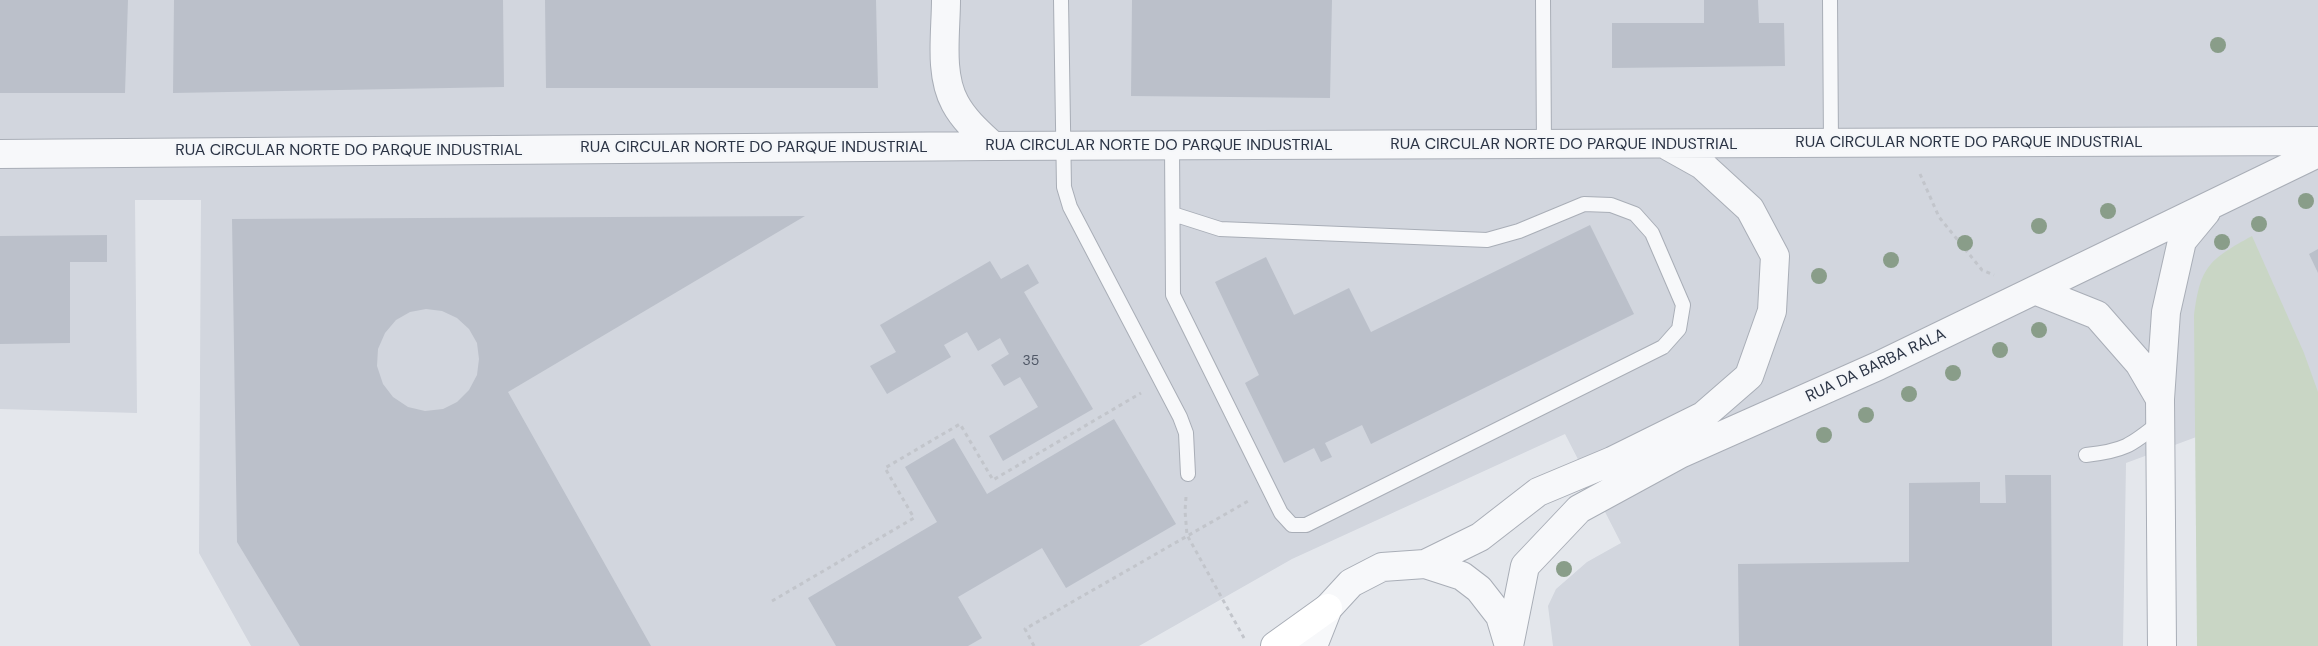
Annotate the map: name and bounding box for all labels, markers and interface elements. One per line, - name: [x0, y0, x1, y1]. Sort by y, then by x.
- street label: RUA CIRCULAR NORTE DO PARQUE INDUSTRIAL: [1795, 133, 2143, 153]
- street label: RUA CIRCULAR NORTE DO PARQUE INDUSTRIAL: [1390, 135, 1738, 155]
- street label: RUA CIRCULAR NORTE DO PARQUE INDUSTRIAL: [985, 136, 1333, 156]
- street label: RUA CIRCULAR NORTE DO PARQUE INDUSTRIAL: [580, 138, 928, 158]
- street label: RUA CIRCULAR NORTE DO PARQUE INDUSTRIAL: [175, 141, 523, 161]
- street label: RUA DA BARBA RALA: [1803, 325, 1949, 407]
- house number: 35: [1023, 353, 1039, 369]

